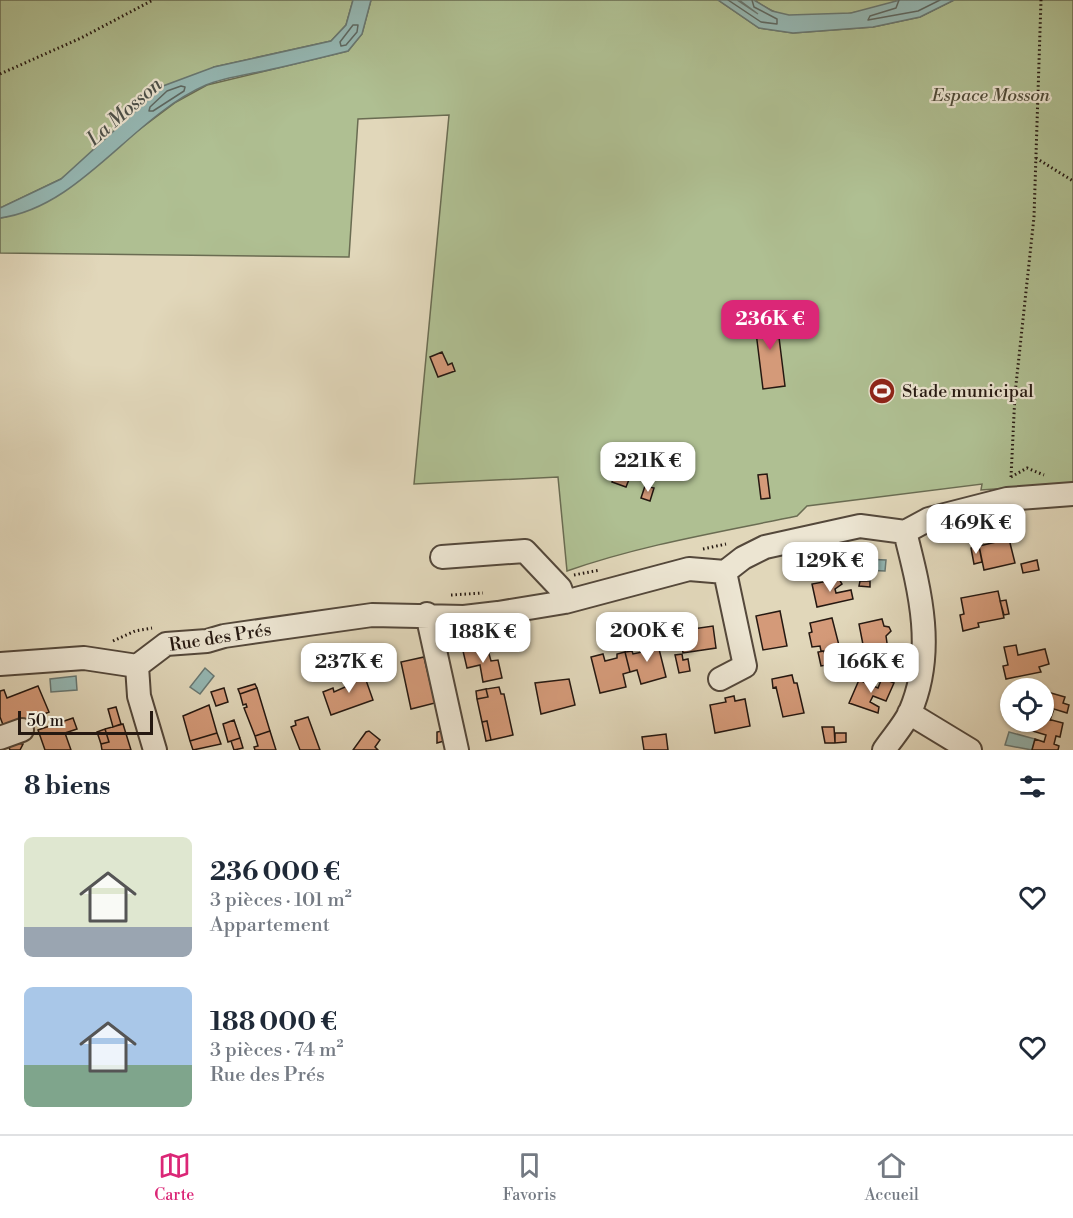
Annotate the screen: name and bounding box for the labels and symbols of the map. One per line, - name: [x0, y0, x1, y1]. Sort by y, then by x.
- water label: La Mosson: [81, 72, 168, 152]
- park label: Espace Mosson: [931, 84, 1051, 107]
- pin: 236K €: [721, 300, 819, 351]
- sports icon: Stade municipal: [867, 376, 897, 406]
- place label: Stade municipal: [902, 380, 1034, 403]
- pin: 221K €: [599, 442, 697, 493]
- pin: 469K €: [927, 504, 1025, 555]
- pin: 129K €: [781, 542, 879, 593]
- pin: 200K €: [598, 612, 696, 663]
- pin: 188K €: [434, 613, 532, 664]
- street label: Rue des Prés: [167, 618, 273, 657]
- pin: 237K €: [300, 643, 398, 694]
- pin: 166K €: [822, 643, 920, 694]
- scale bar: [18, 708, 153, 736]

